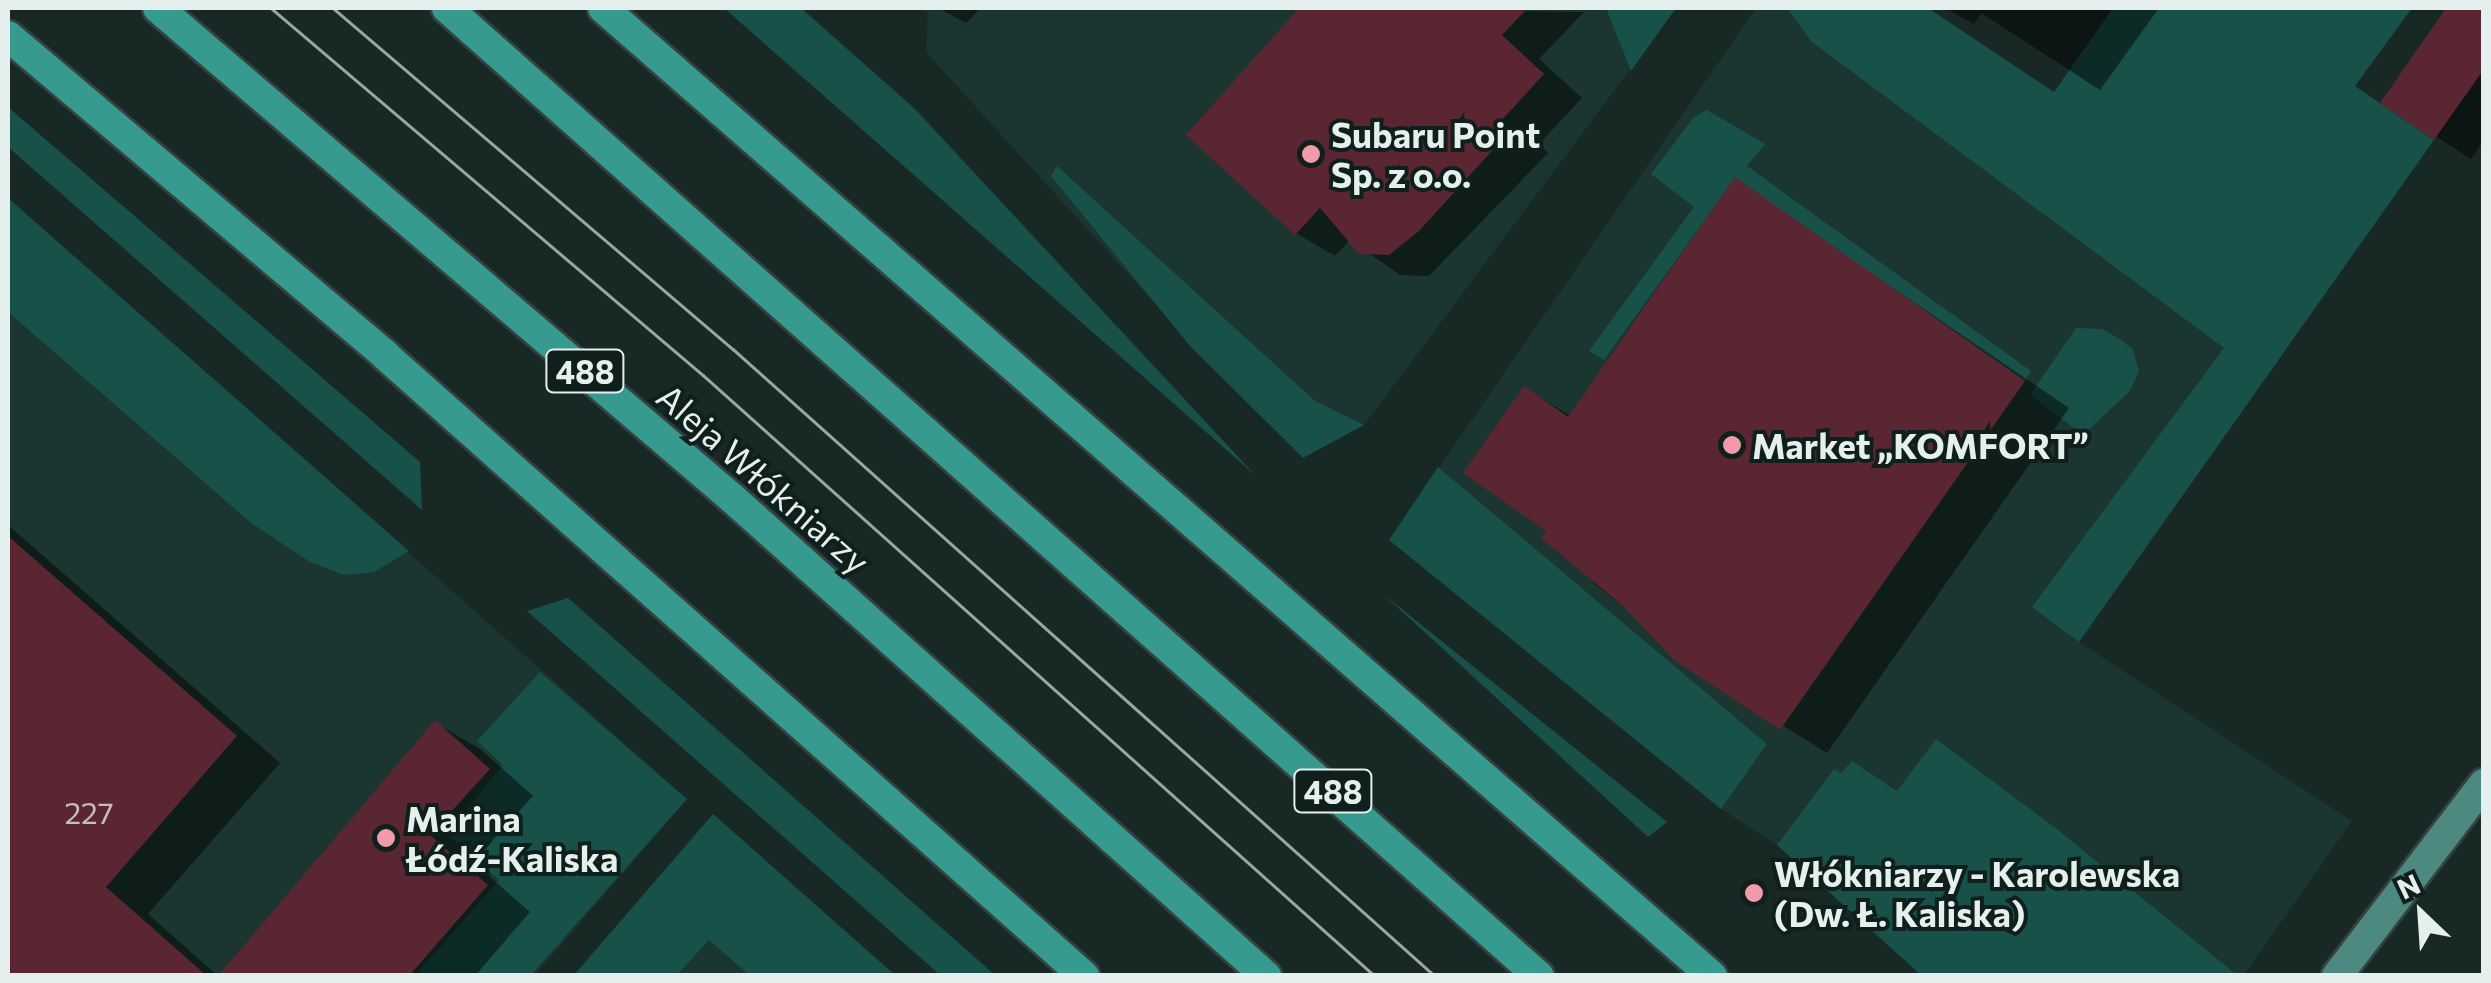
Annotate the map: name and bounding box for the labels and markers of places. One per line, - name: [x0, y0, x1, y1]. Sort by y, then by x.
- place label: Subaru Point Sp. z o.o.: [1331, 113, 1540, 195]
- marker: Subaru Point Sp. z o.o.: [1300, 143, 1322, 165]
- place label: Market „KOMFORT”: [1752, 424, 2089, 466]
- marker: Market „KOMFORT”: [1721, 434, 1743, 456]
- place label: Marina Łódź-Kaliska: [406, 797, 618, 879]
- marker: Marina Łódź-Kaliska: [375, 827, 397, 849]
- place label: Włókniarzy - Karolewska (Dw. Ł. Kaliska): [1774, 852, 2180, 934]
- marker: Włókniarzy - Karolewska (Dw. Ł. Kaliska): [1743, 882, 1765, 904]

